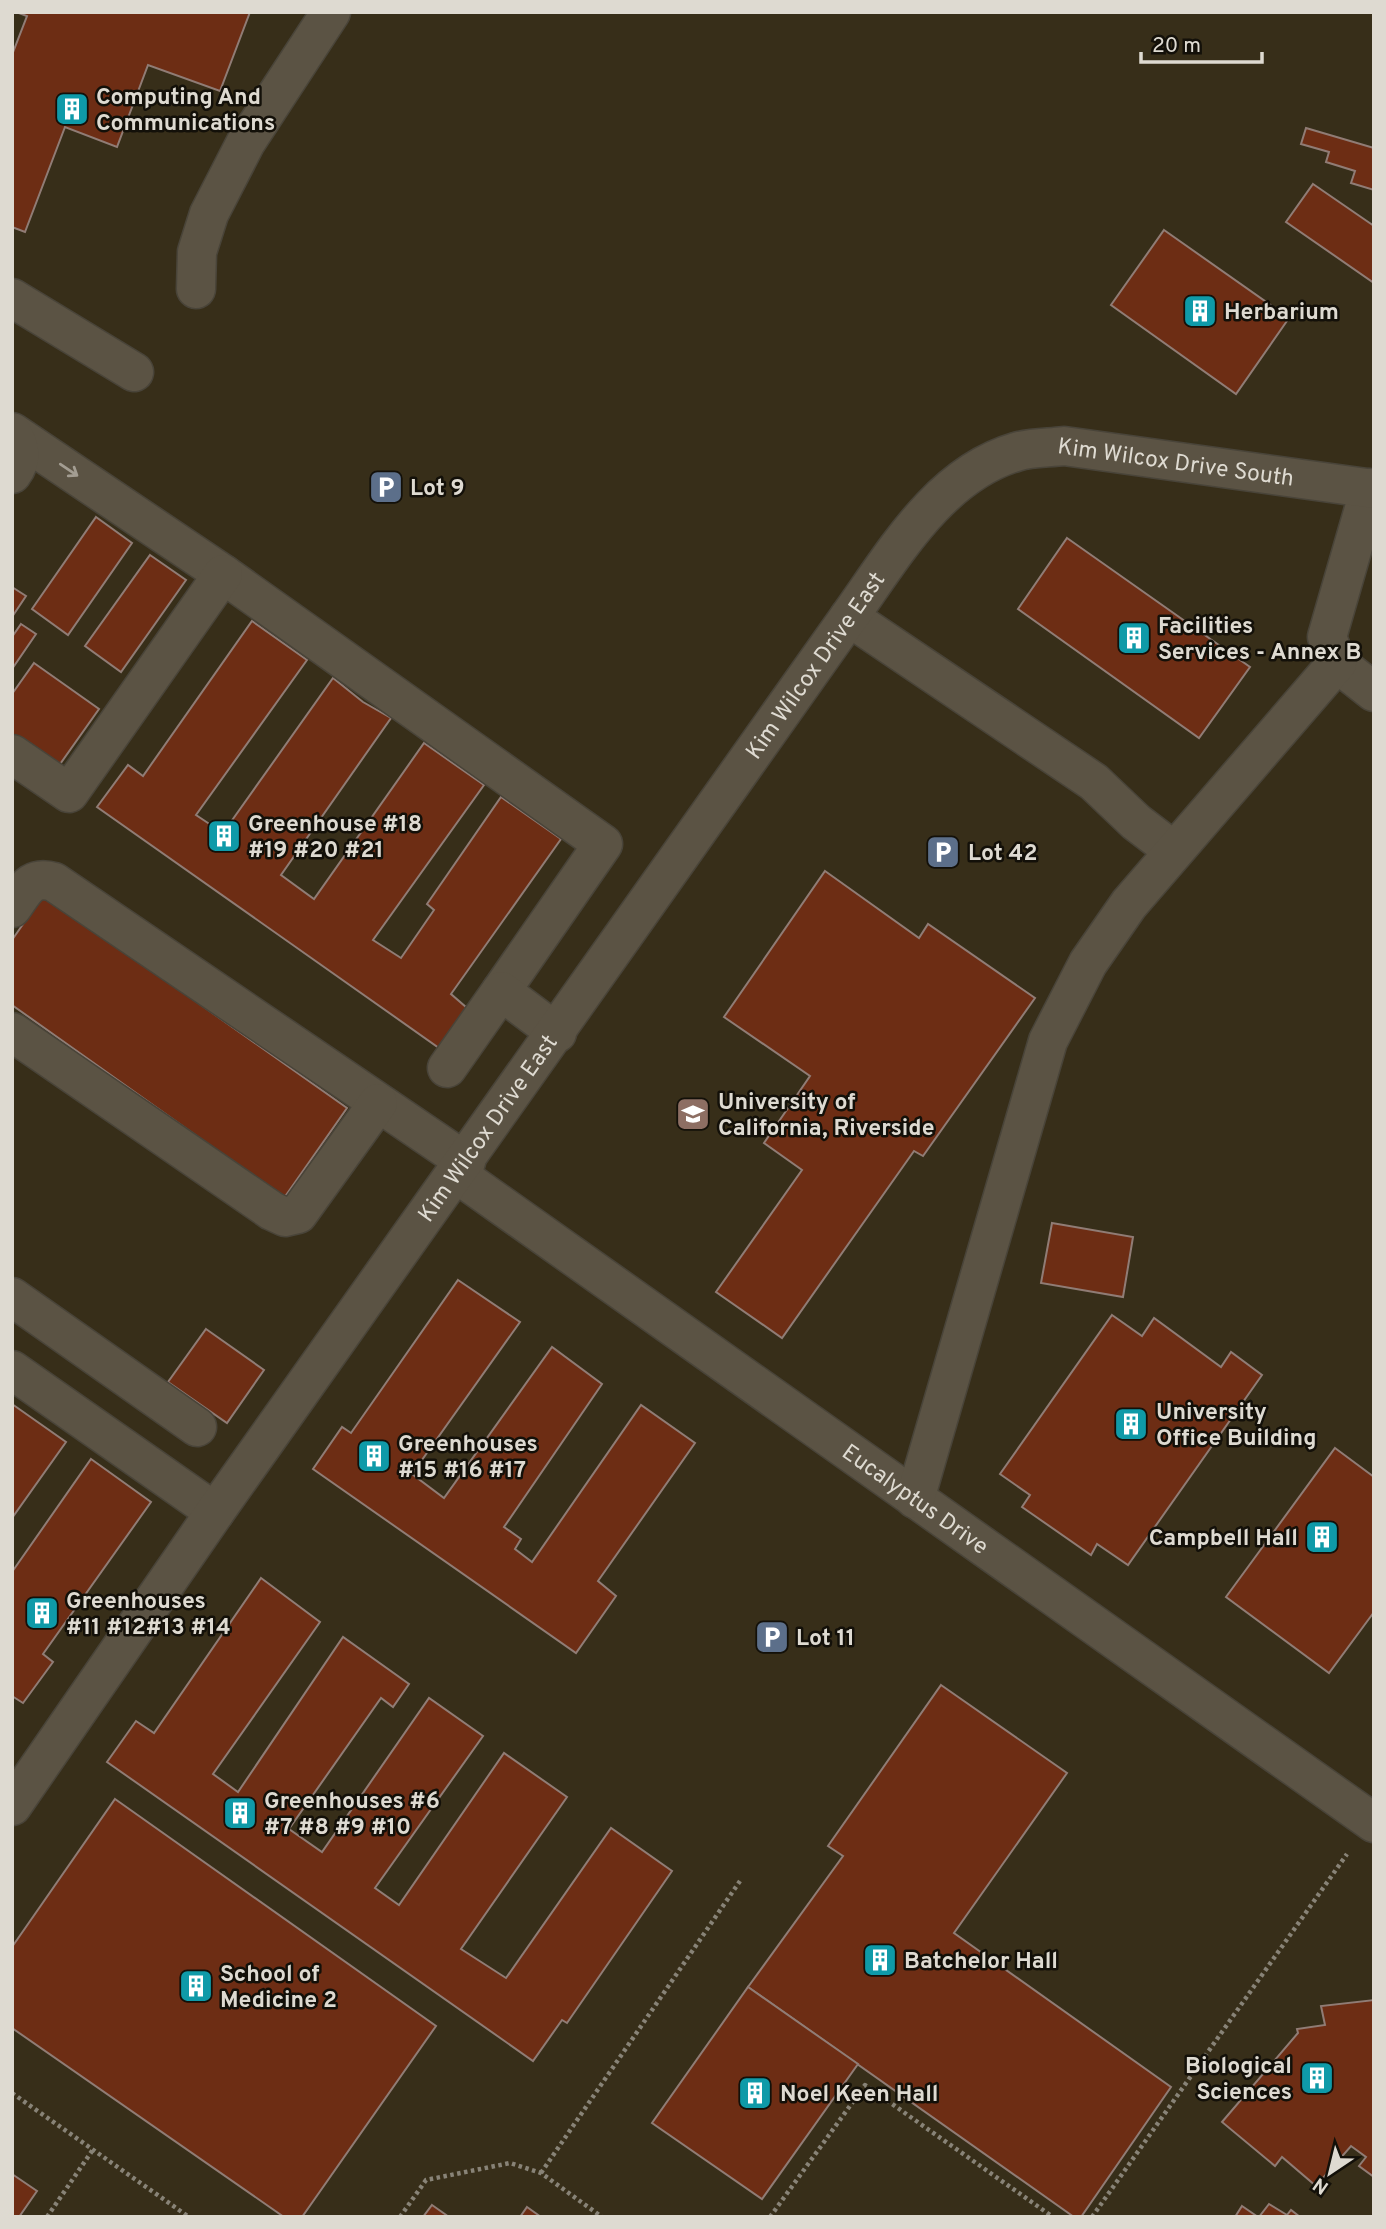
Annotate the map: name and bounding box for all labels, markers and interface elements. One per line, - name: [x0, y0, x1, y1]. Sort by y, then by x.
- scale bar: [1141, 21, 1262, 65]
- text: 20 m: [1152, 33, 1201, 60]
- place label: Computing And Communications: [96, 84, 275, 139]
- building icon: Computing And Communications: [53, 90, 91, 128]
- building icon: Herbarium: [1181, 292, 1219, 330]
- place label: Herbarium: [1224, 299, 1339, 328]
- street label: Kim Wilcox Drive South: [1055, 433, 1296, 495]
- one-way arrow: [59, 463, 78, 477]
- parking icon: Lot 9: [367, 468, 405, 506]
- place label: Lot 9: [410, 475, 465, 504]
- street label: Kim Wilcox Drive East: [741, 567, 893, 766]
- place label: Facilities Services - Annex B: [1158, 613, 1361, 668]
- building icon: Facilities Services - Annex B: [1115, 619, 1153, 657]
- place label: Greenhouse #18 #19 #20 #21: [248, 811, 422, 866]
- building icon: Greenhouse #18 #19 #20 #21: [205, 817, 243, 855]
- parking icon: Lot 42: [924, 833, 962, 871]
- place label: Lot 42: [968, 840, 1037, 869]
- street label: Kim Wilcox Drive East: [413, 1030, 565, 1229]
- place label: University of California, Riverside: [718, 1089, 934, 1144]
- school or university icon: University of California, Riverside: [674, 1095, 712, 1133]
- place label: University Office Building: [1156, 1399, 1317, 1454]
- building icon: University Office Building: [1112, 1405, 1150, 1443]
- place label: Greenhouses #15 #16 #17: [398, 1431, 538, 1486]
- building icon: Greenhouses #15 #16 #17: [355, 1437, 393, 1475]
- street label: Eucalyptus Drive: [835, 1439, 993, 1563]
- building icon: Campbell Hall: [1303, 1518, 1341, 1556]
- place label: Campbell Hall: [1149, 1525, 1298, 1554]
- place label: Greenhouses #11 #12#13 #14: [66, 1588, 231, 1643]
- building icon: Greenhouses #11 #12#13 #14: [23, 1594, 61, 1632]
- parking icon: Lot 11: [753, 1618, 791, 1656]
- place label: Lot 11: [796, 1625, 855, 1654]
- place label: Greenhouses #6 #7 #8 #9 #10: [264, 1788, 440, 1843]
- building icon: Greenhouses #6 #7 #8 #9 #10: [221, 1794, 259, 1832]
- building icon: Batchelor Hall: [861, 1941, 899, 1979]
- place label: Batchelor Hall: [904, 1948, 1058, 1977]
- place label: School of Medicine 2: [220, 1961, 337, 2016]
- building icon: School of Medicine 2: [177, 1967, 215, 2005]
- place label: Biological Sciences: [1185, 2053, 1292, 2108]
- building icon: Biological Sciences: [1298, 2059, 1336, 2097]
- building icon: Noel Keen Hall: [736, 2074, 774, 2112]
- place label: Noel Keen Hall: [780, 2081, 939, 2110]
- north arrow: [1295, 2138, 1365, 2208]
- text: N: [1309, 2172, 1334, 2199]

